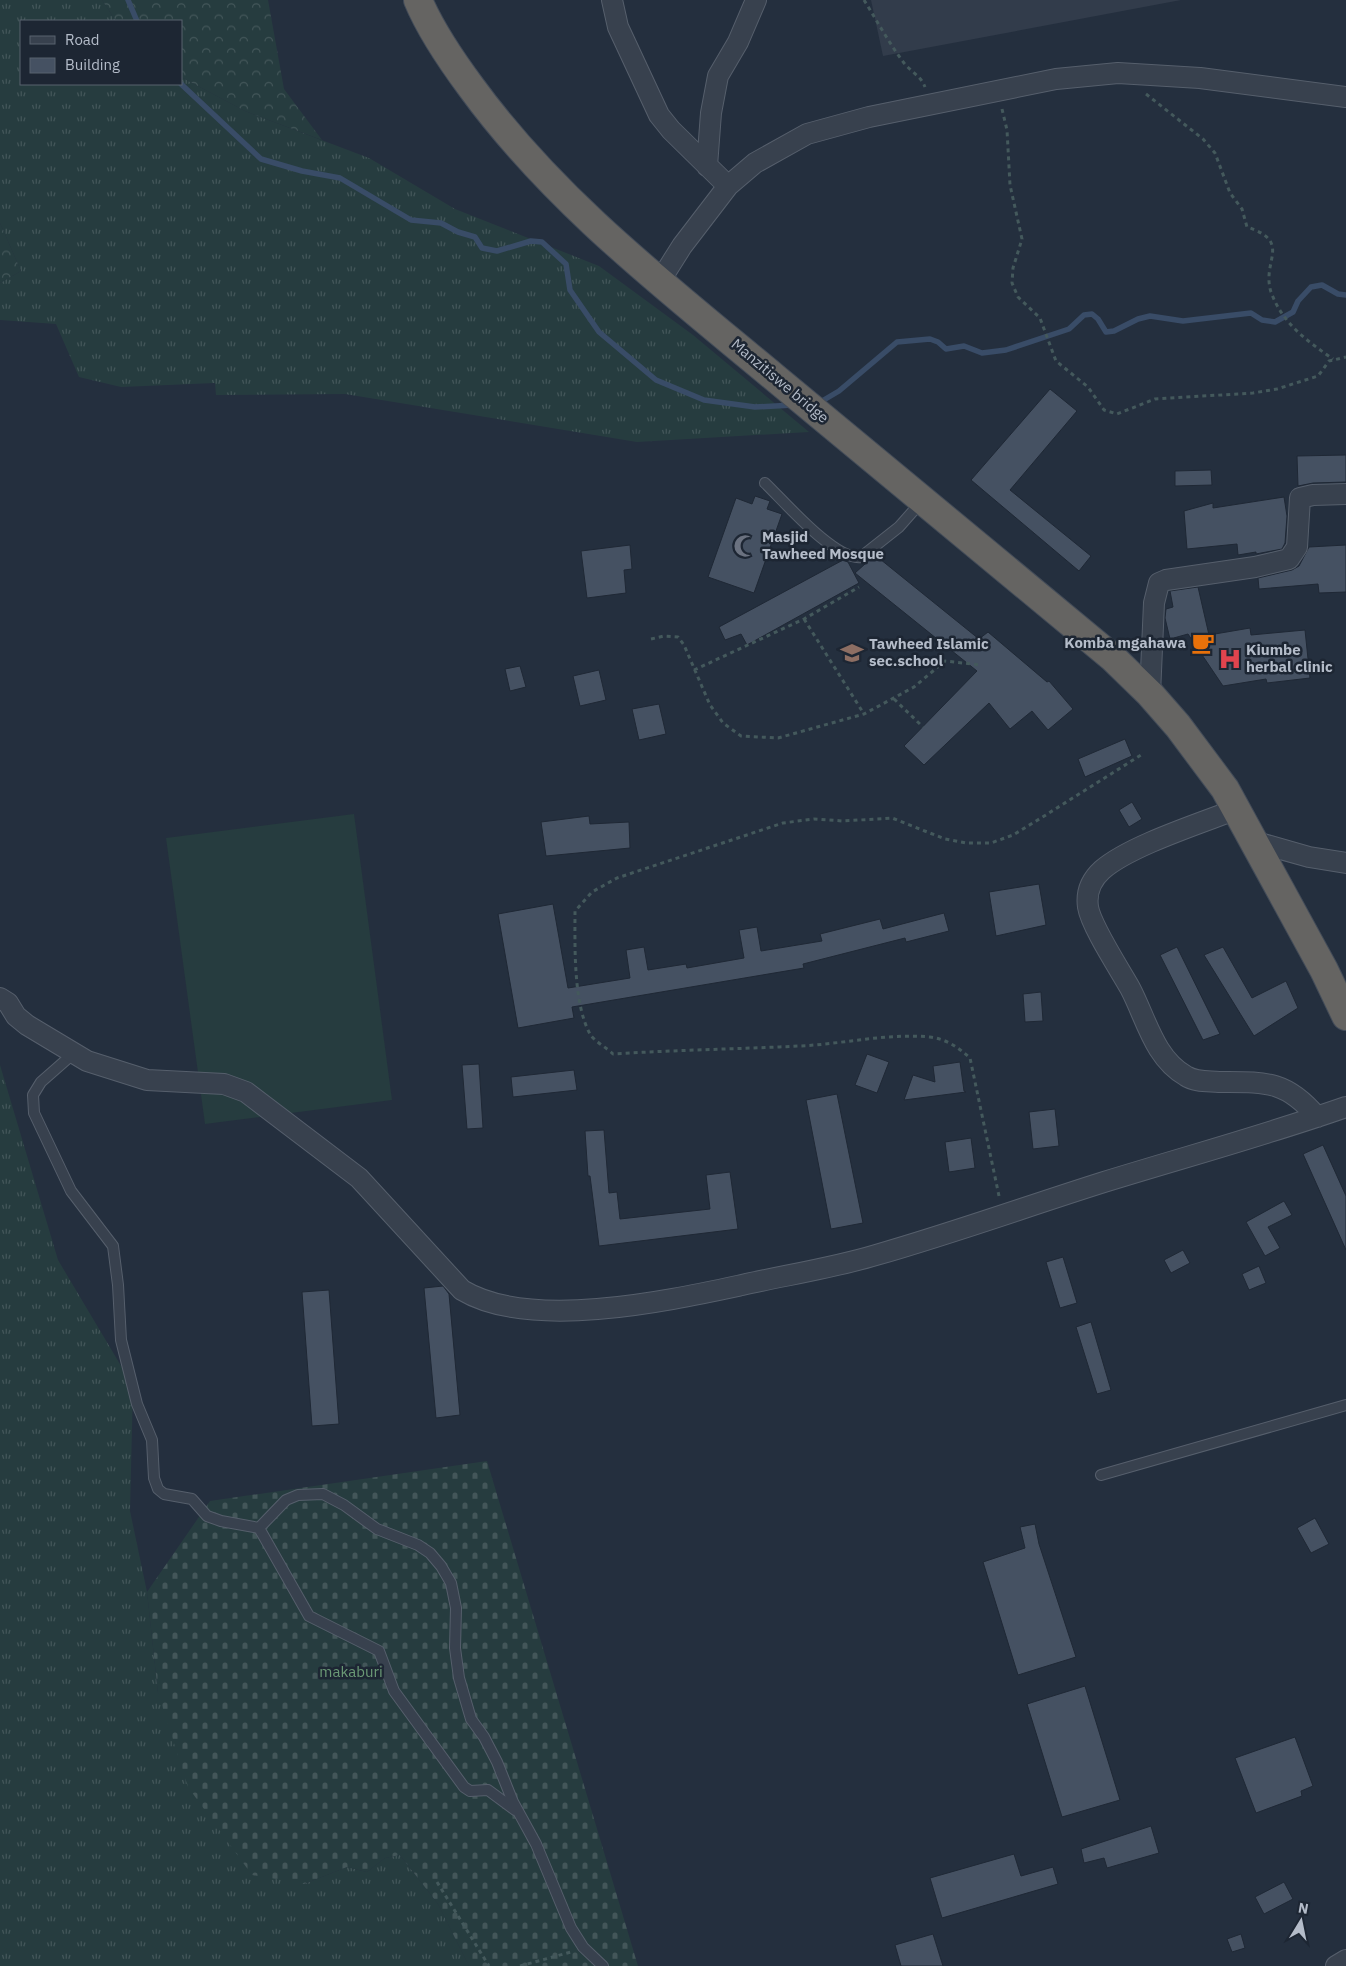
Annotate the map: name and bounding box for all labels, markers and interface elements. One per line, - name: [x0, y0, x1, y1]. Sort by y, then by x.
- legend: [20, 20, 182, 85]
- text: Road: [65, 30, 100, 49]
- text: Building: [65, 55, 120, 74]
- street label: Manzitiswe bridge: [728, 334, 833, 427]
- place label: Masjid Tawheed Mosque: [762, 527, 884, 563]
- mosque icon: Masjid Tawheed Mosque: [732, 533, 758, 559]
- cafe icon: Komba mgahawa: [1190, 630, 1216, 656]
- place label: Komba mgahawa: [1064, 633, 1186, 652]
- place label: Tawheed Islamic sec.school: [869, 634, 989, 670]
- school or university icon: Tawheed Islamic sec.school: [839, 640, 865, 666]
- place label: Kiumbe herbal clinic: [1246, 640, 1333, 676]
- hospital icon: Kiumbe herbal clinic: [1217, 646, 1243, 672]
- park label: makaburi: [319, 1662, 383, 1681]
- north arrow: [1276, 1896, 1326, 1946]
- text: N: [1297, 1898, 1310, 1918]

